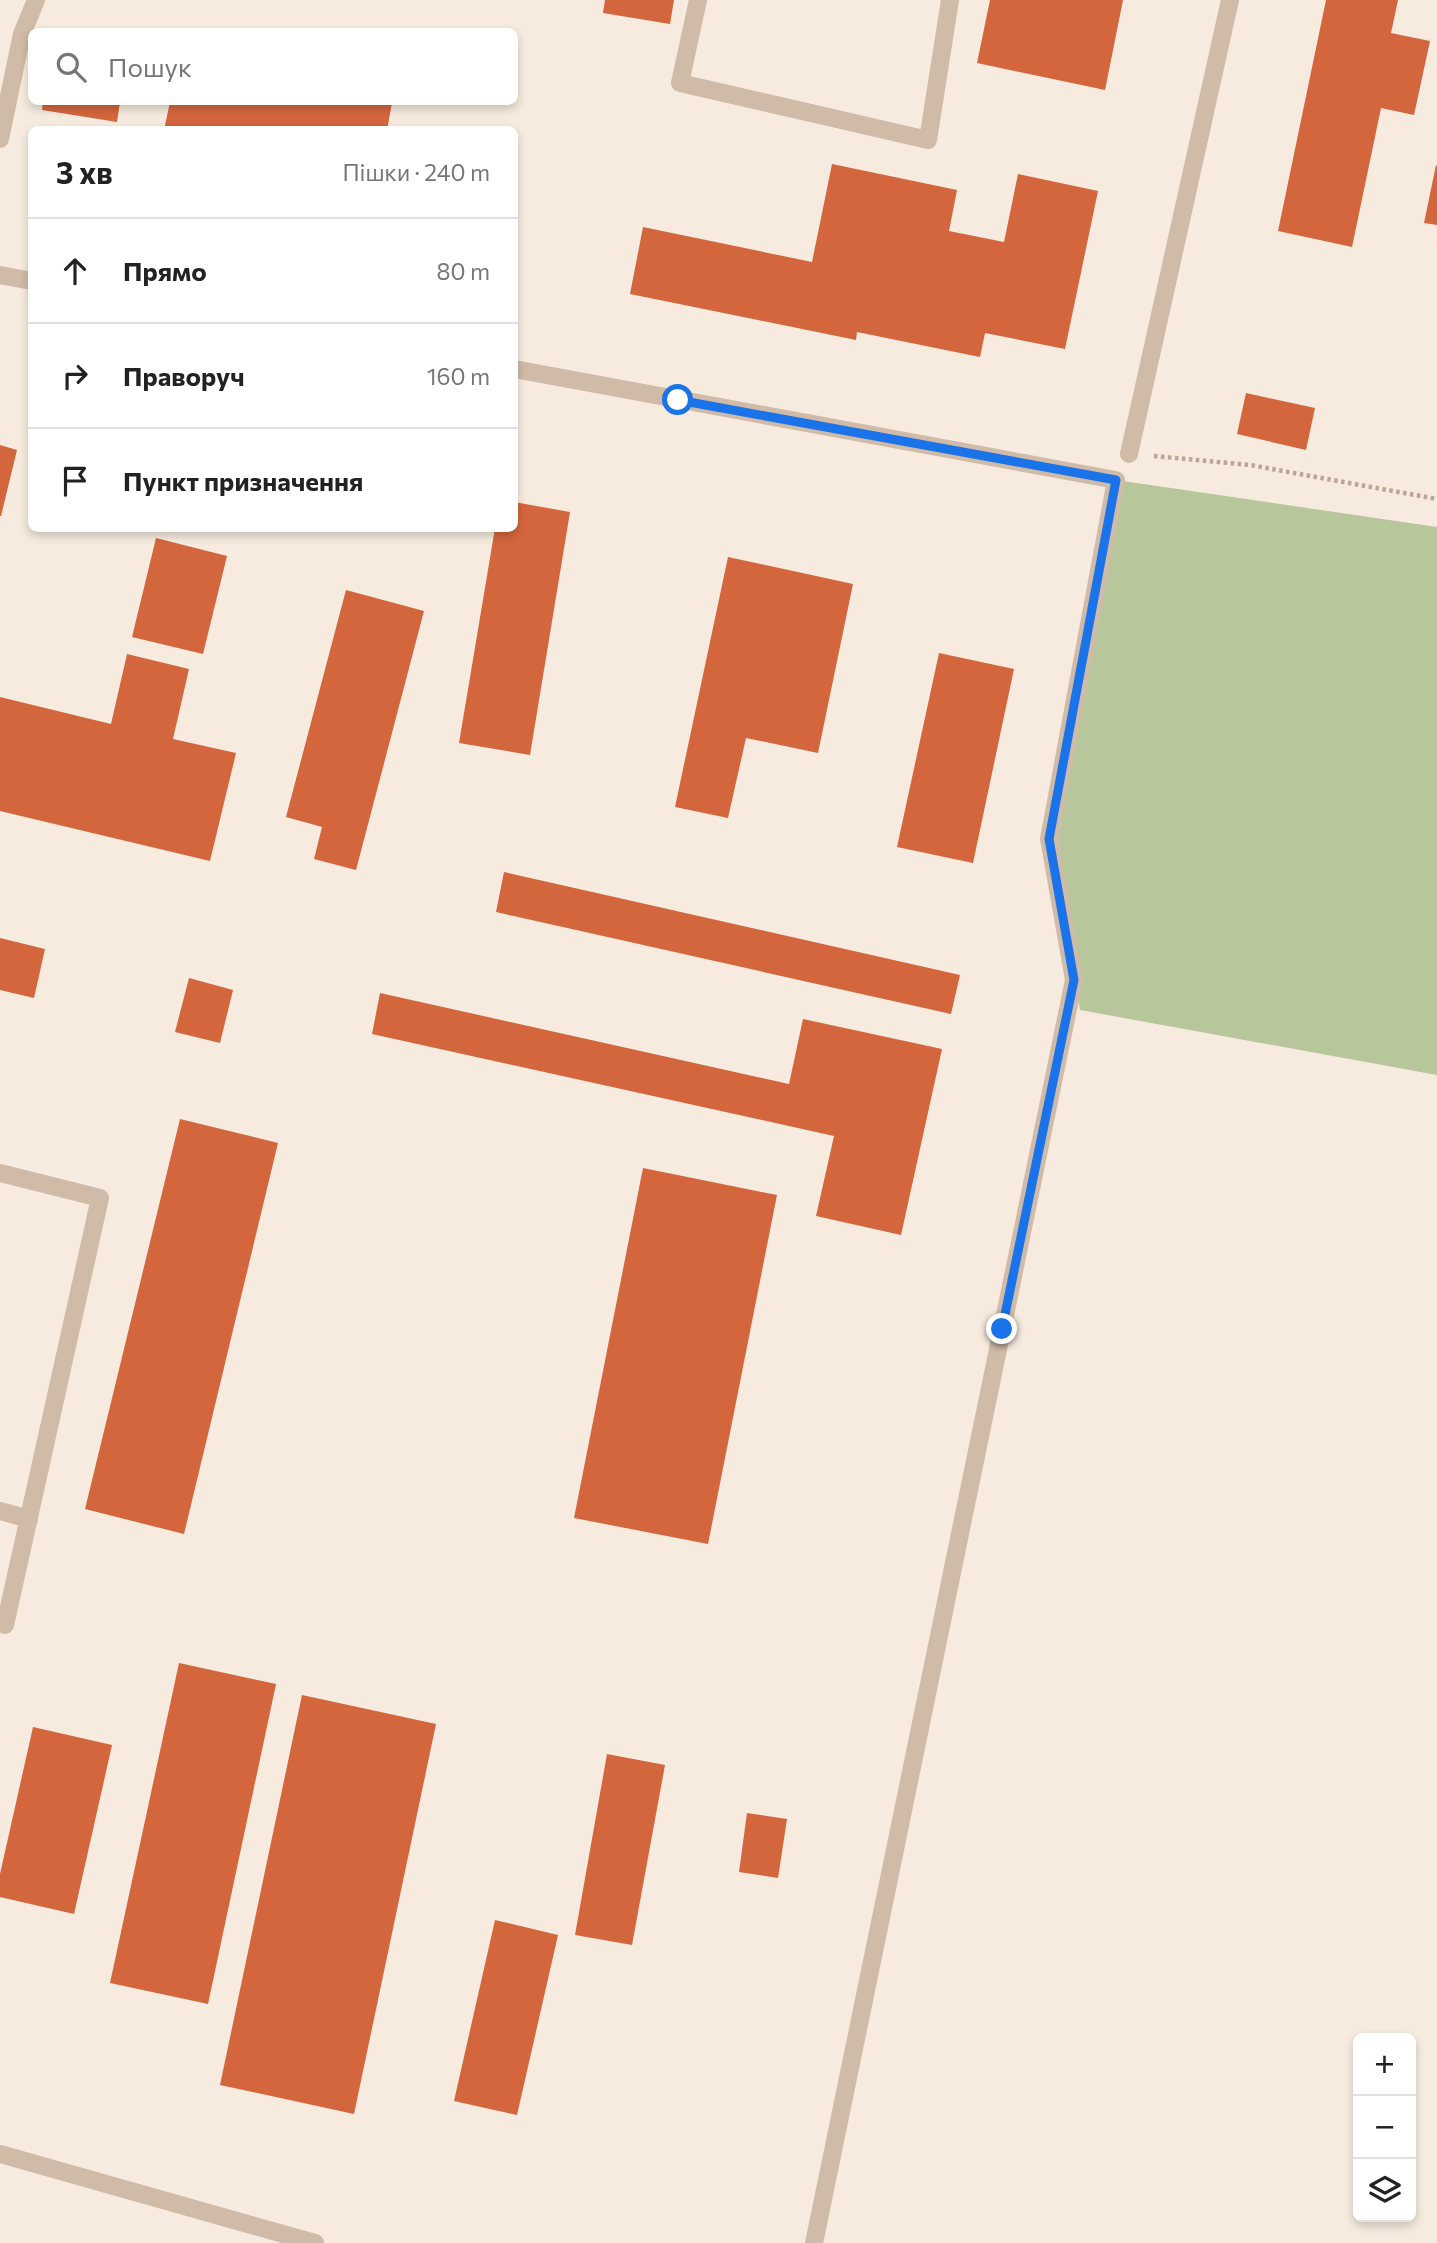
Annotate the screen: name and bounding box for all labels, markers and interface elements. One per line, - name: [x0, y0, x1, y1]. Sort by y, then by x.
- search box: [28, 28, 518, 105]
- icon: search: [52, 48, 90, 86]
- text: Пошук: [108, 51, 192, 82]
- text: 3 хв: [56, 153, 113, 190]
- text: Пішки · 240 m: [342, 158, 490, 186]
- icon: ahead: [56, 252, 94, 290]
- text: Прямо: [123, 255, 207, 286]
- text: 80 m: [437, 257, 490, 285]
- icon: right: [56, 357, 94, 395]
- text: Праворуч: [123, 360, 245, 391]
- text: 160 m: [427, 362, 490, 390]
- route start: [662, 384, 693, 415]
- icon: arrive: [56, 462, 94, 500]
- text: Пункт призначення: [123, 465, 363, 496]
- route end: [986, 1313, 1017, 1344]
- map controls: [1353, 2033, 1416, 2222]
- button: +: [1353, 2033, 1416, 2096]
- button: −: [1353, 2096, 1416, 2159]
- button: layers: [1353, 2159, 1416, 2222]

